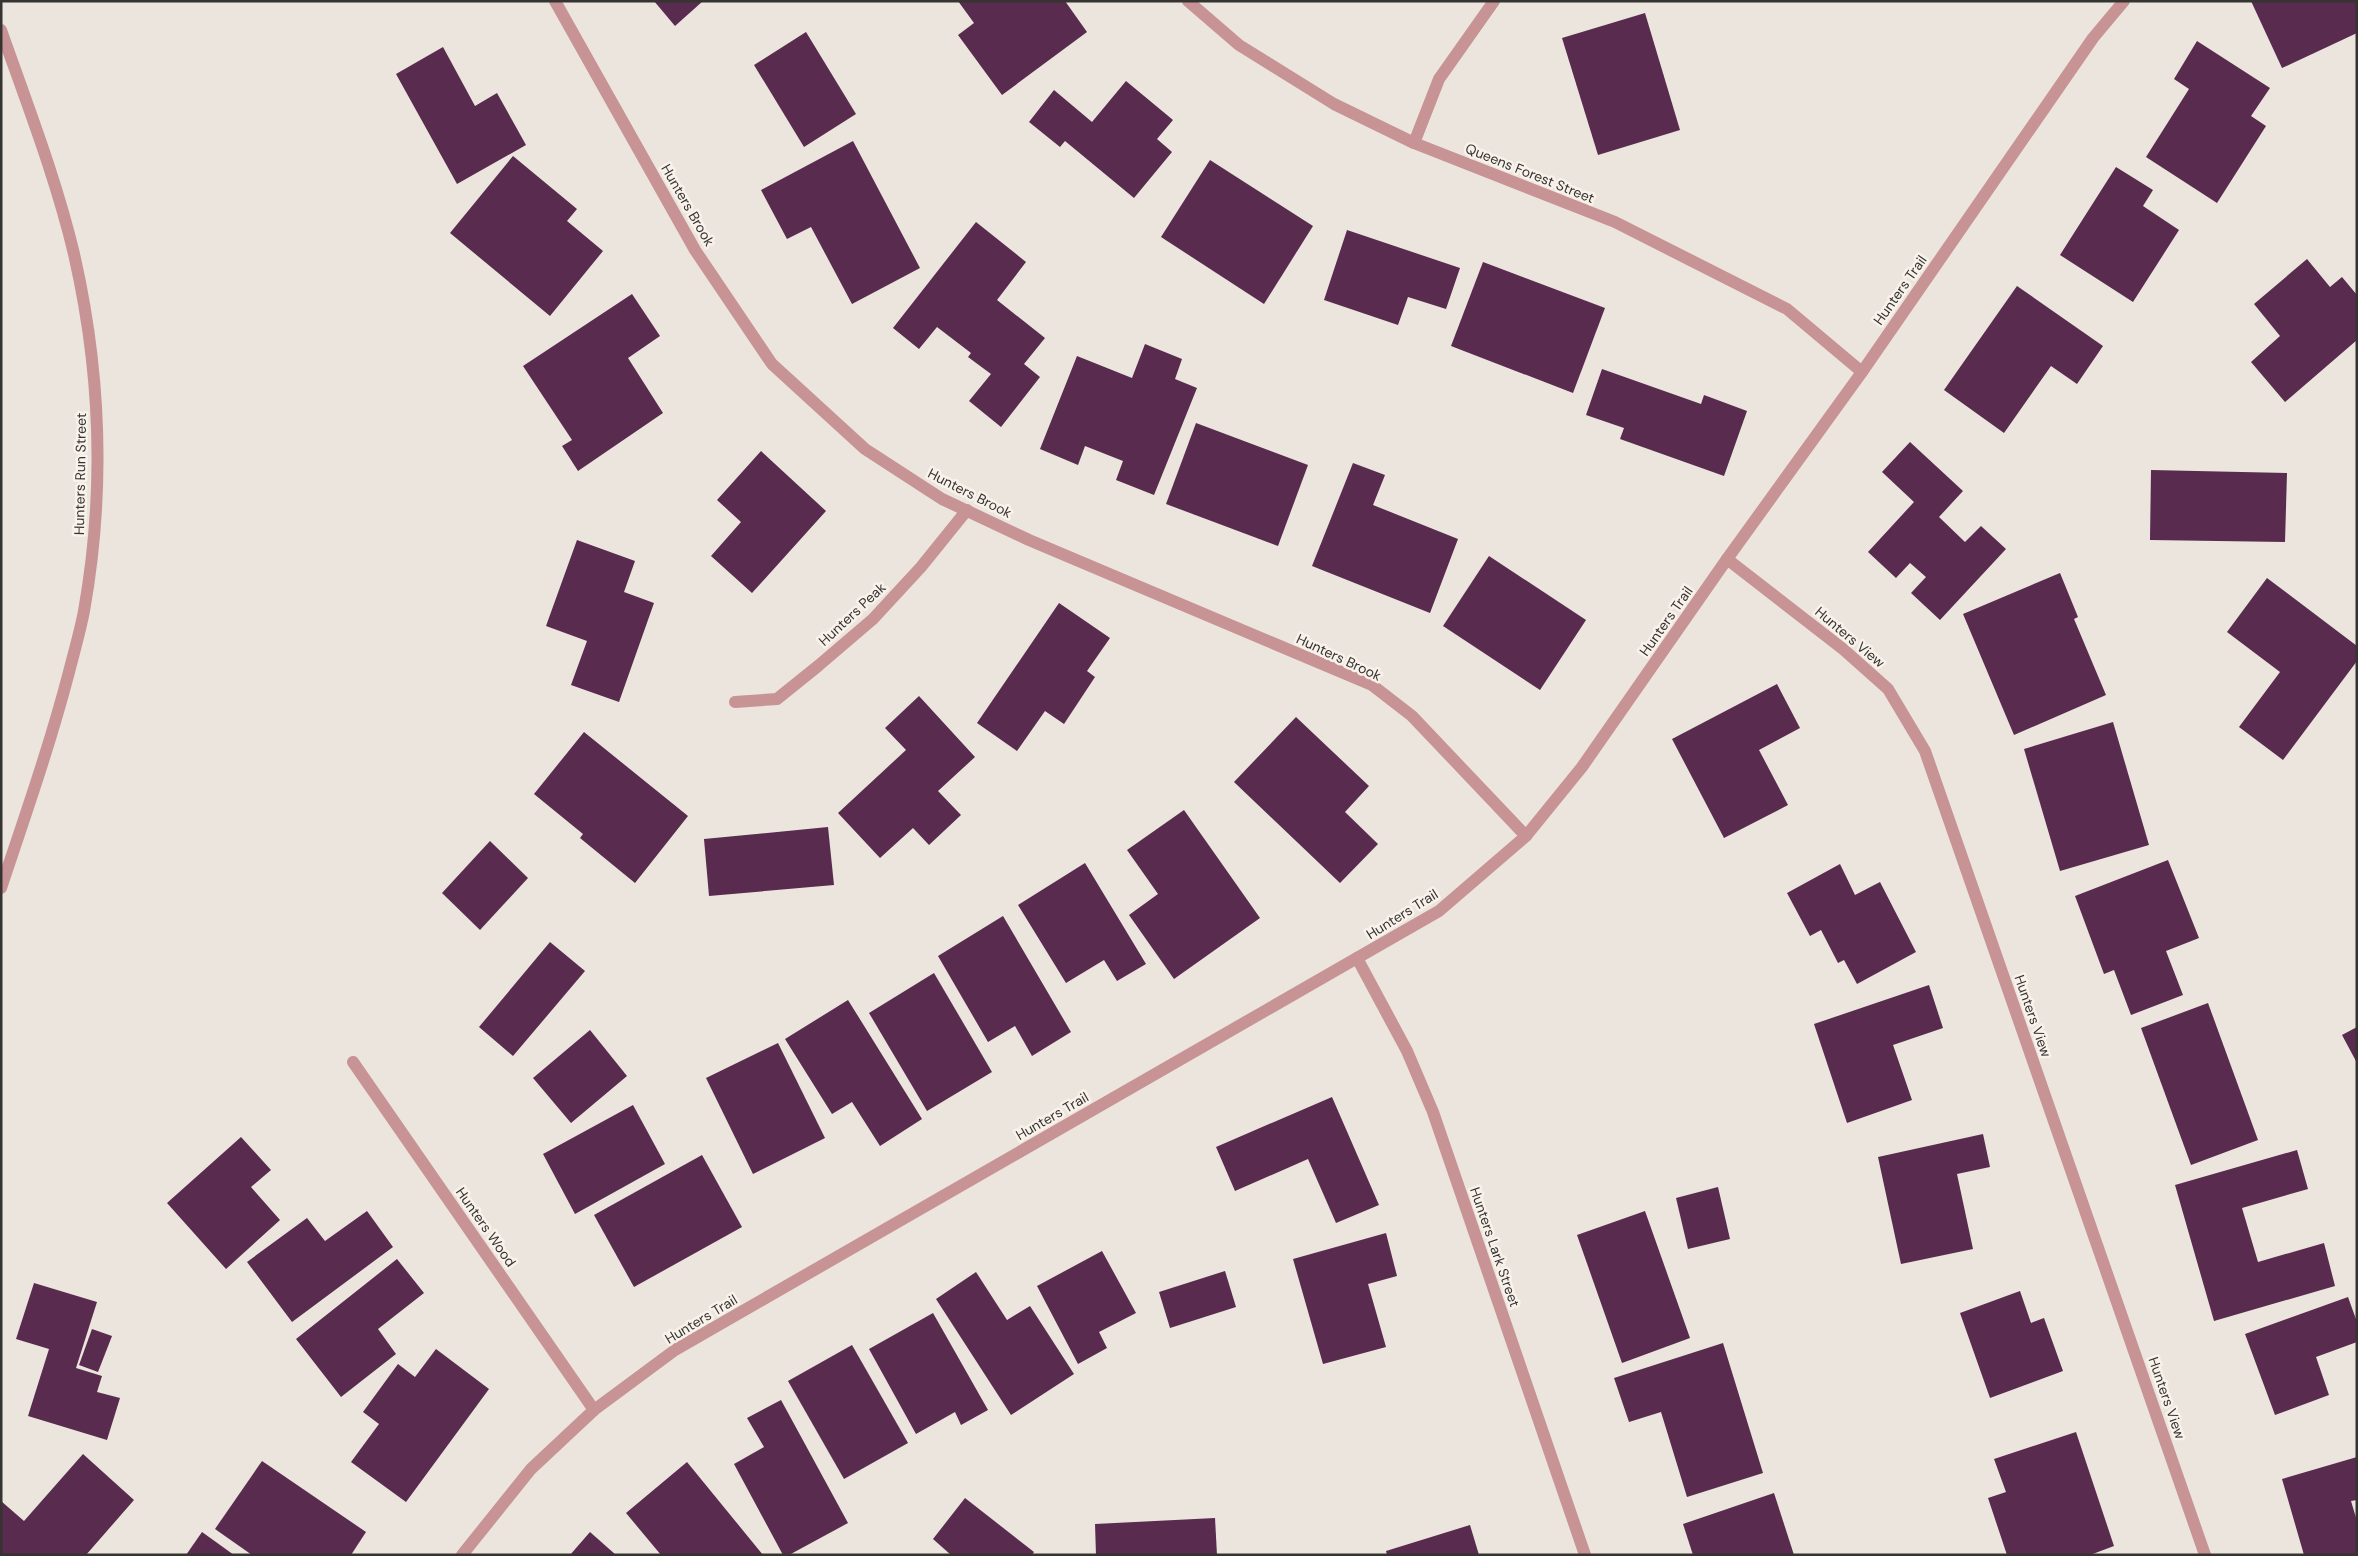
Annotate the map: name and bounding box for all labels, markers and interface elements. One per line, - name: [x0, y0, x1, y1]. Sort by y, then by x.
- street label: Queens Forest Street: [1463, 139, 1597, 207]
- street label: Hunters Brook: [657, 161, 719, 249]
- street label: Hunters Trail: [1869, 252, 1931, 328]
- street label: Hunters Run Street: [70, 413, 90, 535]
- street label: Hunters Brook: [925, 464, 1015, 522]
- street label: Hunters Peak: [815, 578, 889, 650]
- street label: Hunters Trail: [1635, 583, 1697, 659]
- street label: Hunters View: [1811, 603, 1889, 672]
- street label: Hunters Brook: [1294, 629, 1384, 685]
- street label: Hunters Trail: [1363, 885, 1441, 943]
- street label: Hunters View: [2011, 972, 2056, 1060]
- street label: Hunters Trail: [1012, 1088, 1092, 1144]
- street label: Hunters Wood: [452, 1184, 520, 1270]
- street label: Hunters Lark Street: [1466, 1185, 1524, 1309]
- street label: Hunters Trail: [662, 1290, 740, 1348]
- street label: Hunters View: [2145, 1354, 2190, 1442]

